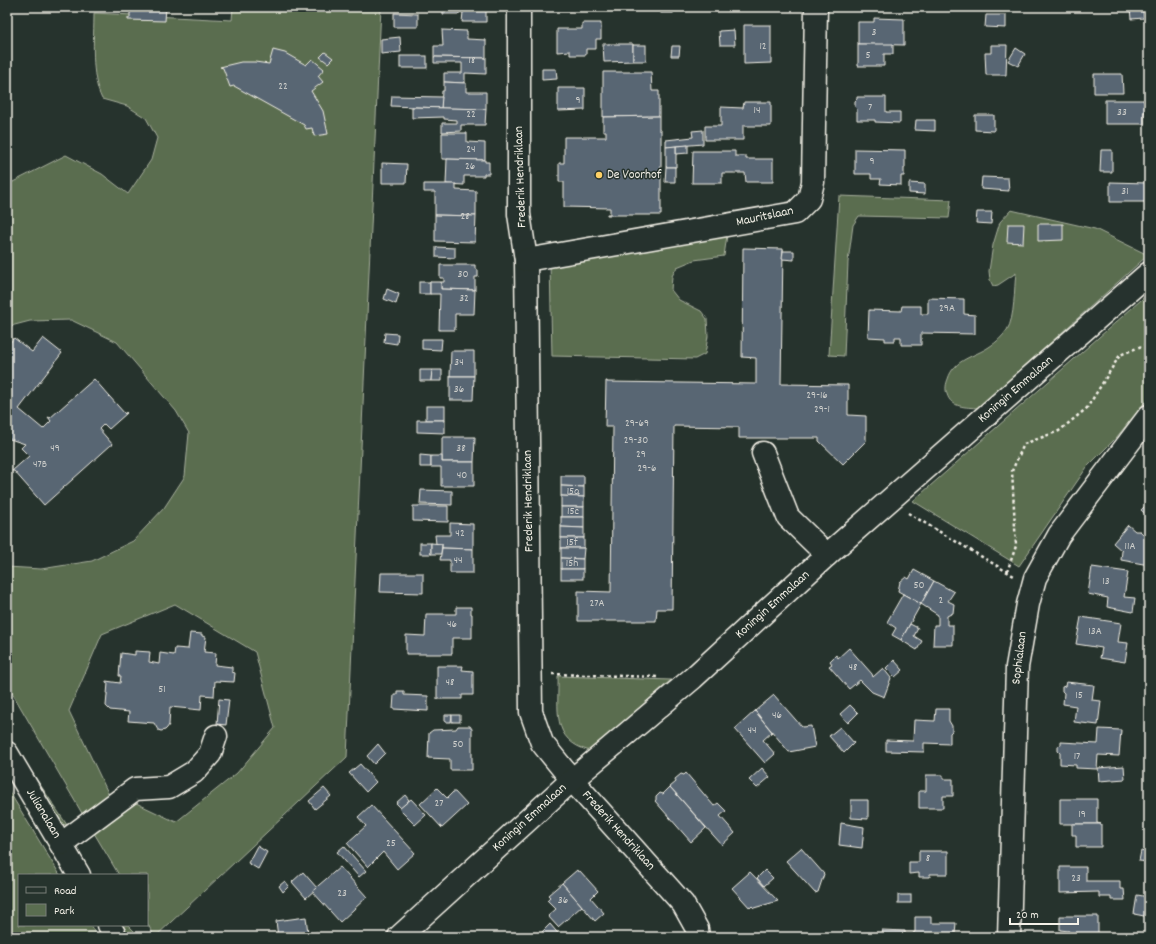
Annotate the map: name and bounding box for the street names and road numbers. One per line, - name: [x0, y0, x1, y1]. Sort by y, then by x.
- street label: Frederik Hendriklaan: [510, 126, 532, 228]
- street label: Mauritslaan: [735, 202, 795, 232]
- street label: Koningin Emmalaan: [974, 352, 1058, 428]
- street label: Frederik Hendriklaan: [519, 450, 539, 552]
- street label: Koningin Emmalaan: [732, 566, 814, 644]
- street label: Sophialaan: [1007, 630, 1033, 686]
- street label: Koningin Emmalaan: [489, 779, 571, 857]
- street label: Julianalaan: [21, 785, 65, 843]
- street label: Frederik Hendriklaan: [577, 787, 659, 875]

